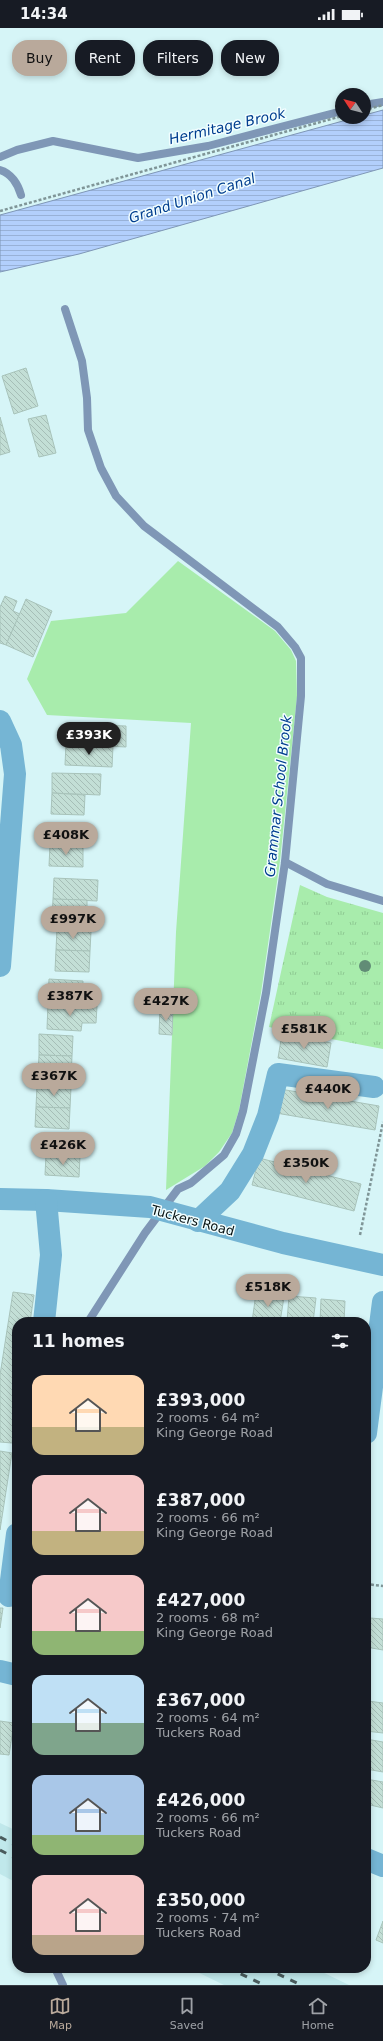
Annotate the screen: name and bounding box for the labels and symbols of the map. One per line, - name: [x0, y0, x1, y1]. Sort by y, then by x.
- north arrow: [335, 88, 371, 124]
- water label: Hermitage Brook: [167, 105, 288, 147]
- water label: Grand Union Canal: [127, 170, 257, 226]
- water label: Grammar School Brook: [262, 713, 295, 878]
- pin: £393K: [61, 722, 117, 756]
- pin: £408K: [38, 822, 94, 856]
- pin: £997K: [45, 906, 101, 940]
- pin: £387K: [42, 983, 98, 1017]
- pin: £427K: [138, 988, 194, 1022]
- pin: £581K: [276, 1016, 332, 1050]
- pin: £367K: [26, 1063, 82, 1097]
- pin: £440K: [300, 1076, 356, 1110]
- pin: £426K: [35, 1132, 91, 1166]
- pin: £350K: [278, 1150, 334, 1184]
- street label: Tuckers Road: [149, 1202, 236, 1239]
- pin: £518K: [240, 1274, 296, 1308]

